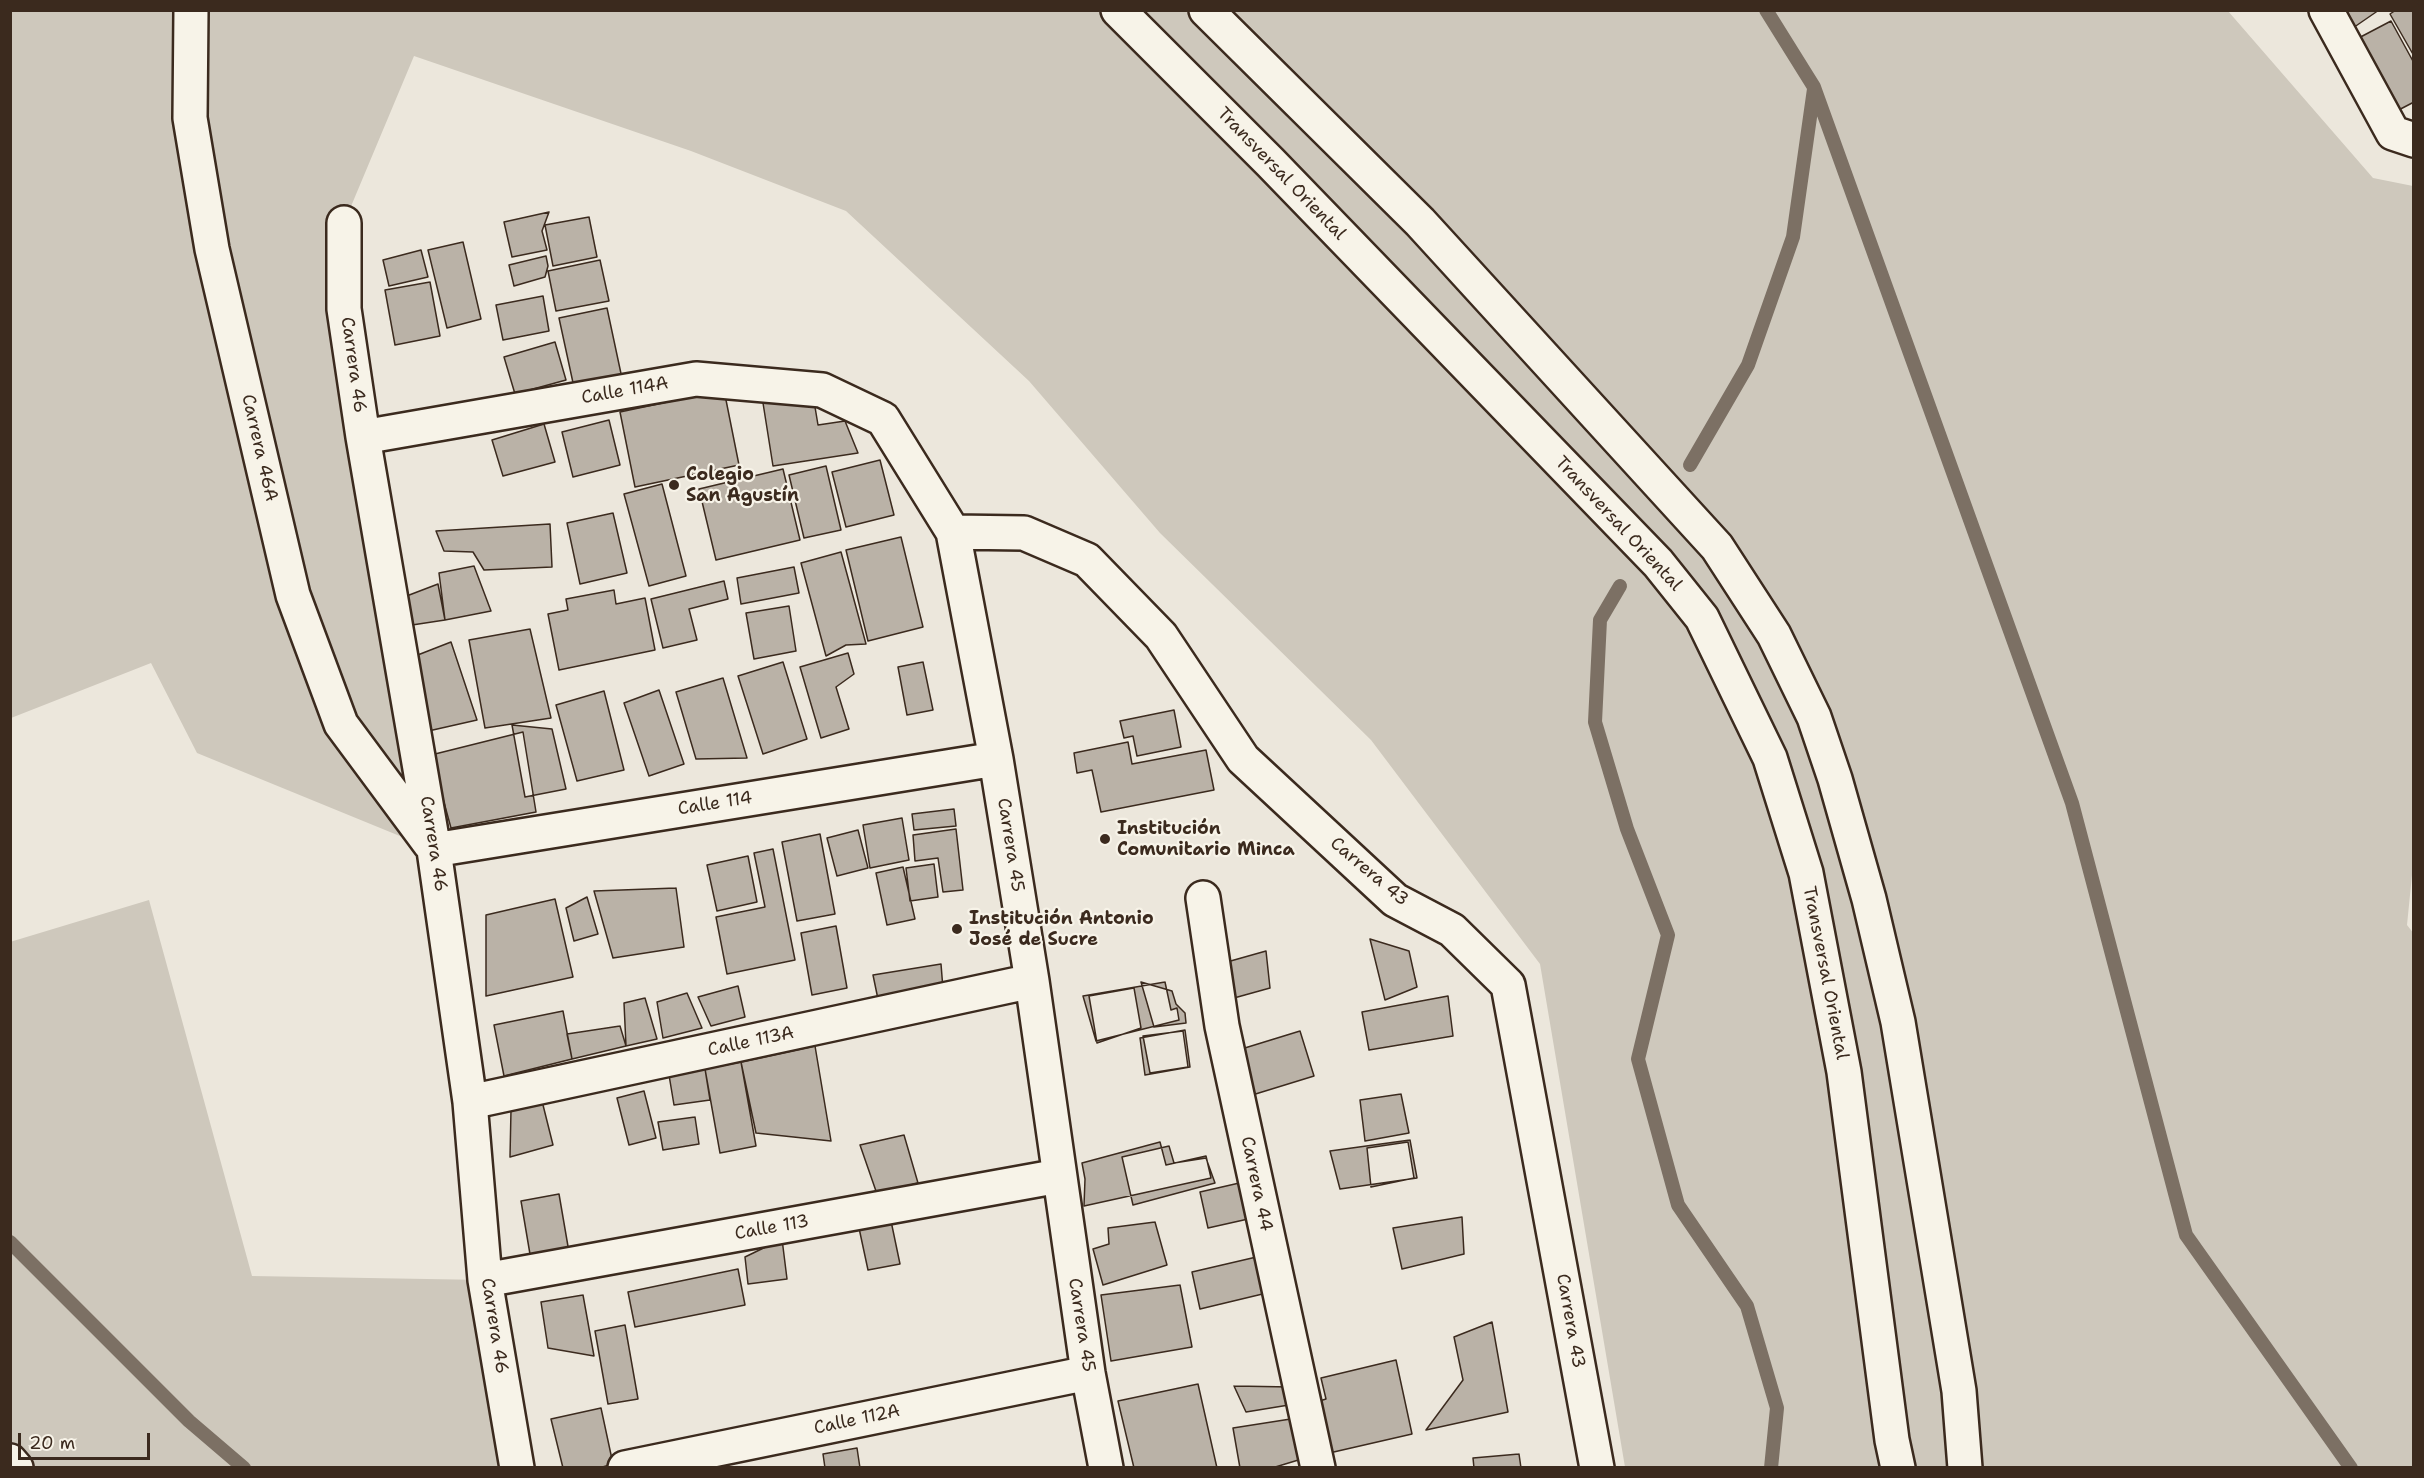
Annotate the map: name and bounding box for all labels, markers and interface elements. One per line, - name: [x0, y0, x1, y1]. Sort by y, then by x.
- street label: Transversal Oriental: [1212, 103, 1350, 245]
- street label: Carrera 46: [336, 316, 370, 414]
- street label: Calle 114A: [580, 373, 670, 409]
- street label: Carrera 46A: [236, 392, 282, 504]
- street label: Transversal Oriental: [1550, 452, 1686, 596]
- place label: Colegio San Agustín: [686, 464, 799, 506]
- marker: Colegio San Agustín: [667, 478, 681, 492]
- street label: Calle 114: [676, 787, 754, 821]
- street label: Carrera 46: [415, 795, 451, 893]
- street label: Carrera 45: [992, 796, 1028, 894]
- place label: Institución Comunitario Minca: [1117, 818, 1295, 860]
- marker: Institución Comunitario Minca: [1098, 832, 1112, 846]
- street label: Carrera 43: [1325, 833, 1413, 911]
- street label: Transversal Oriental: [1798, 884, 1852, 1062]
- place label: Institución Antonio José de Sucre: [969, 908, 1154, 950]
- marker: Institución Antonio José de Sucre: [950, 922, 964, 936]
- street label: Calle 113A: [706, 1022, 796, 1062]
- street label: Carrera 44: [1235, 1135, 1277, 1233]
- street label: Calle 113: [733, 1211, 811, 1245]
- street label: Carrera 43: [1551, 1272, 1589, 1370]
- street label: Carrera 45: [1063, 1276, 1099, 1374]
- street label: Carrera 46: [476, 1277, 512, 1375]
- street label: Calle 112A: [812, 1400, 902, 1440]
- scale bar: [21, 1421, 153, 1459]
- text: 20 m: [29, 1431, 75, 1455]

